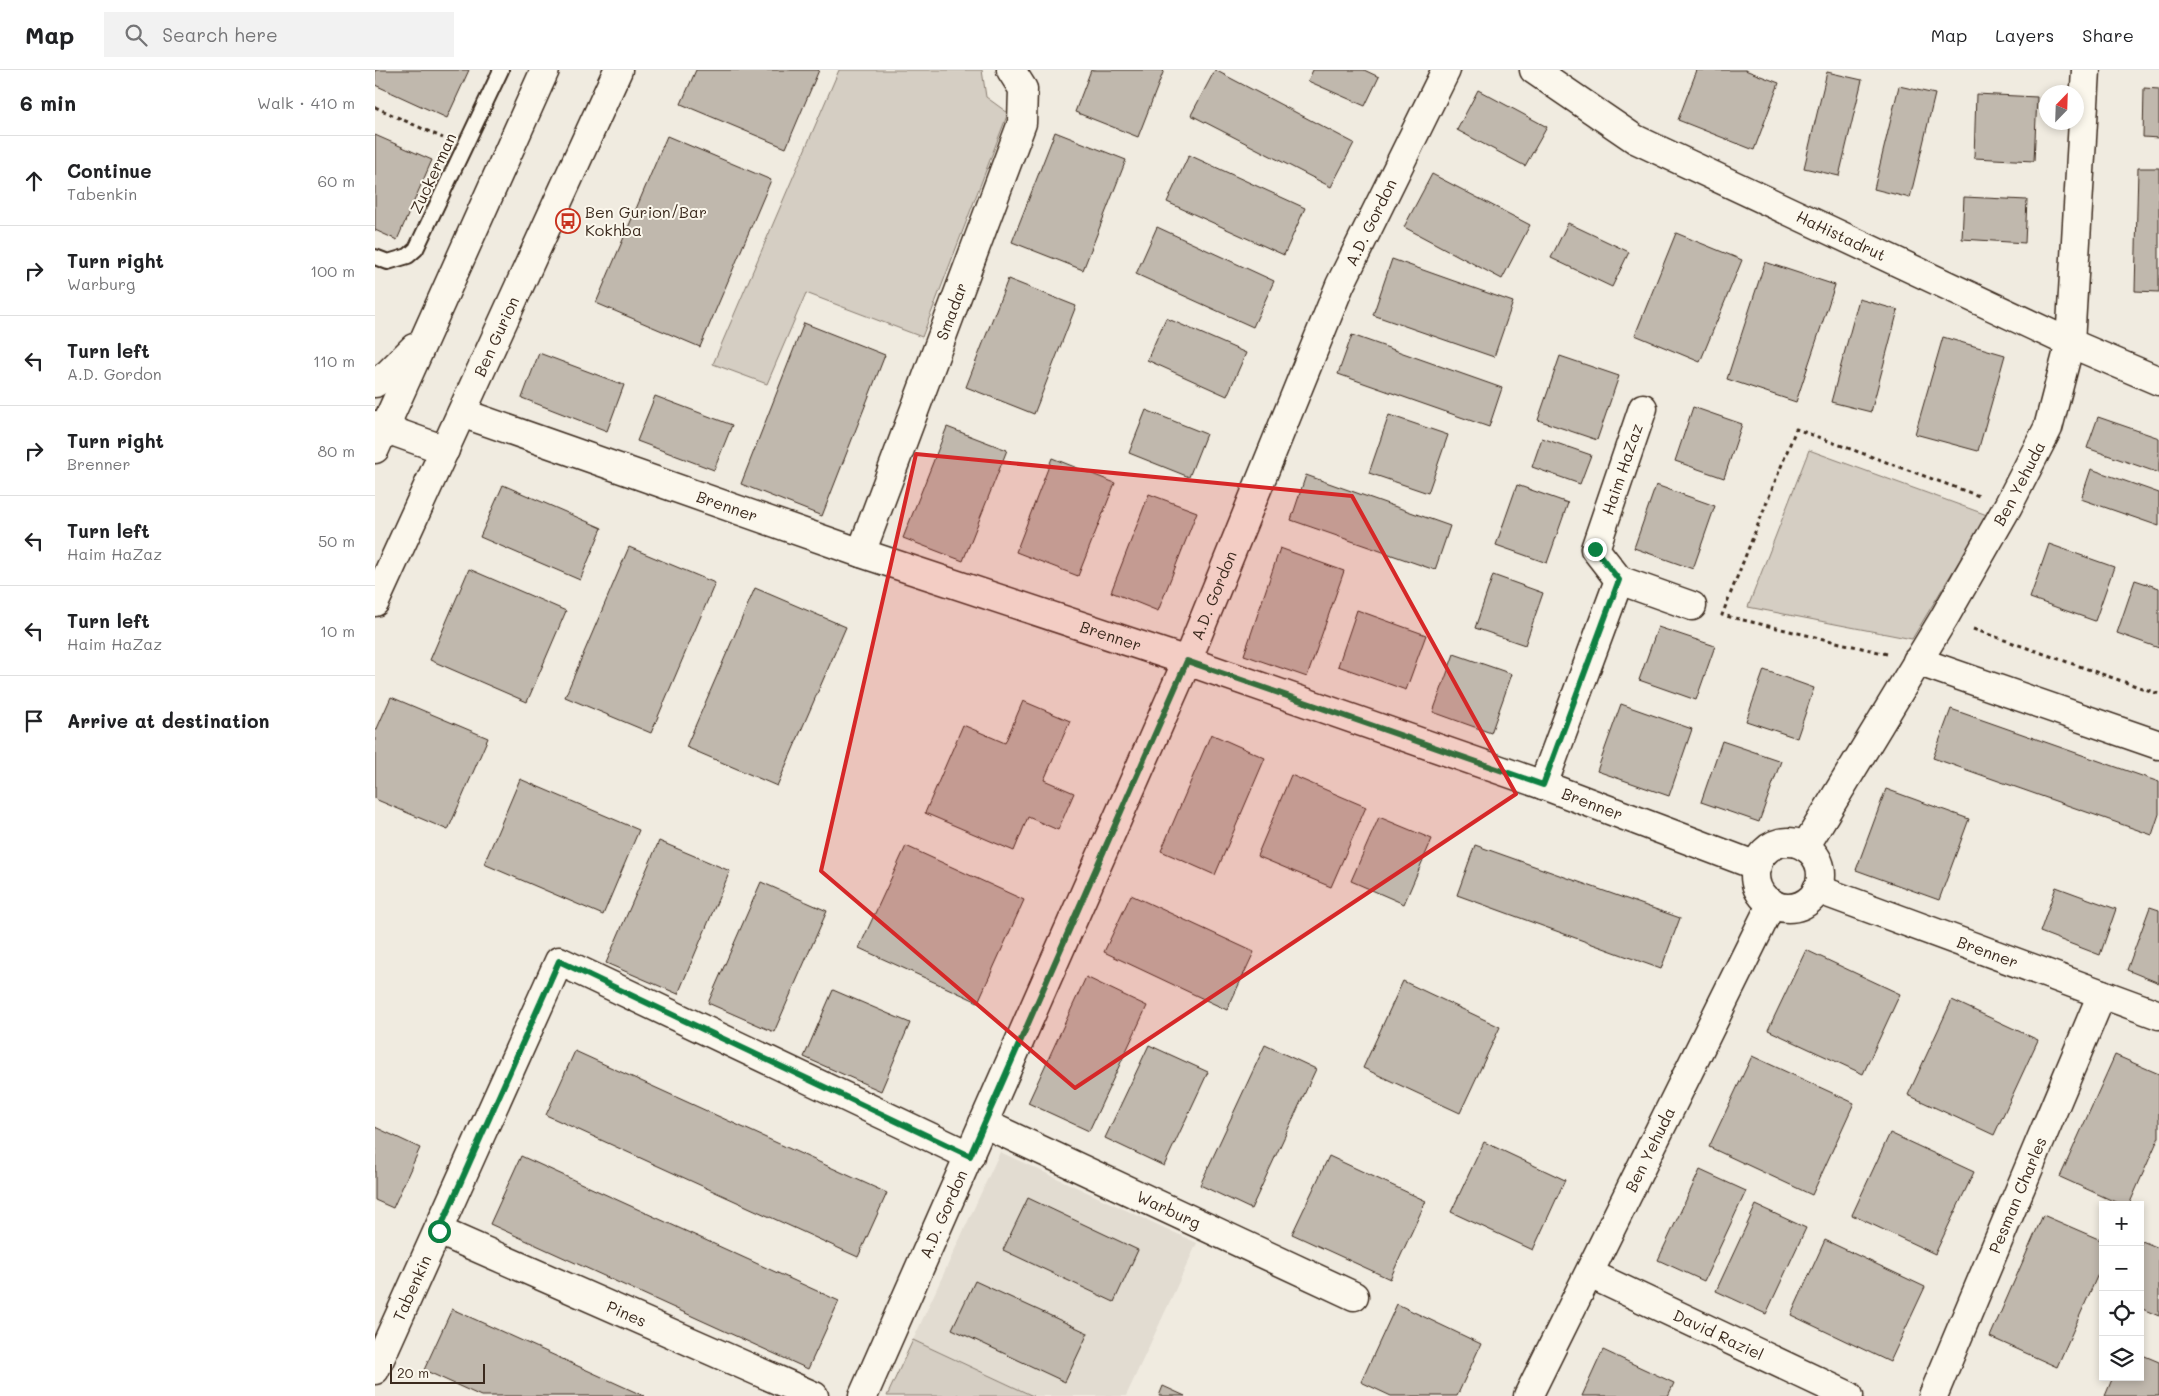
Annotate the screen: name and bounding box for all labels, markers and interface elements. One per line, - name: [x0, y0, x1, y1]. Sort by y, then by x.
- search box: [104, 12, 454, 57]
- text: Map: [25, 19, 74, 50]
- icon: search: [122, 21, 150, 49]
- text: Search here: [162, 22, 278, 47]
- text: Map: [1931, 23, 1967, 47]
- text: Layers: [1995, 23, 2054, 47]
- text: Share: [2082, 23, 2134, 47]
- north arrow: [2039, 85, 2084, 130]
- text: 6 min: [20, 89, 76, 116]
- text: Walk · 410 m: [257, 92, 355, 113]
- street label: Zuckerman: [405, 129, 460, 217]
- text: Continue: [67, 158, 152, 183]
- icon: ahead: [20, 167, 48, 195]
- text: 60 m: [318, 170, 355, 191]
- street label: A.D. Gordon: [1340, 175, 1401, 269]
- text: Tabenkin: [67, 183, 137, 204]
- place label: Ben Gurion/Bar Kokhba: [585, 201, 707, 240]
- street label: HaHistadrut: [1793, 205, 1890, 265]
- bus stop icon: Ben Gurion/Bar Kokhba: [555, 208, 581, 234]
- text: Turn right: [67, 248, 164, 273]
- icon: right: [20, 257, 48, 285]
- text: 100 m: [310, 260, 355, 281]
- text: Warburg: [67, 273, 135, 294]
- street label: Smadar: [931, 279, 971, 343]
- street label: Ben Gurion: [468, 293, 523, 380]
- text: Turn left: [67, 338, 150, 363]
- icon: left: [20, 347, 48, 375]
- text: 110 m: [313, 350, 355, 371]
- text: A.D. Gordon: [67, 363, 162, 384]
- street label: Haim HaZaz: [1596, 421, 1647, 518]
- text: Turn right: [67, 428, 164, 453]
- icon: right: [20, 437, 48, 465]
- street label: Ben Yehuda: [1988, 438, 2049, 529]
- text: 80 m: [318, 440, 355, 461]
- text: Brenner: [67, 453, 131, 474]
- street label: Brenner: [694, 485, 761, 526]
- text: Turn left: [67, 518, 150, 543]
- icon: left: [20, 527, 48, 555]
- text: 50 m: [318, 530, 355, 551]
- route end: [1584, 538, 1607, 561]
- text: Haim HaZaz: [67, 543, 162, 564]
- street label: A.D. Gordon: [1186, 547, 1241, 643]
- text: Turn left: [67, 608, 150, 633]
- street label: Brenner: [1077, 615, 1144, 655]
- icon: left: [20, 617, 48, 645]
- text: 10 m: [320, 620, 355, 641]
- text: Haim HaZaz: [67, 633, 162, 654]
- icon: arrive: [20, 707, 48, 735]
- text: Arrive at destination: [67, 708, 270, 733]
- street label: Brenner: [1559, 782, 1626, 824]
- street label: Brenner: [1954, 931, 2021, 972]
- street label: Ben Yehuda: [1620, 1103, 1679, 1195]
- street label: Pesman Charles: [1983, 1133, 2051, 1256]
- street label: A.D. Gordon: [914, 1166, 972, 1261]
- street label: Warburg: [1134, 1185, 1204, 1233]
- map controls: [2099, 1201, 2144, 1381]
- button: +: [2099, 1201, 2144, 1246]
- route start: [428, 1220, 451, 1243]
- button: −: [2099, 1246, 2144, 1291]
- street label: Tabenkin: [388, 1251, 435, 1324]
- button: locate: [2099, 1291, 2144, 1336]
- street label: Pines: [604, 1295, 650, 1331]
- street label: David Raziel: [1670, 1304, 1767, 1364]
- button: layers: [2099, 1336, 2144, 1381]
- scale bar: [390, 1361, 485, 1384]
- text: 20 m: [397, 1363, 429, 1382]

